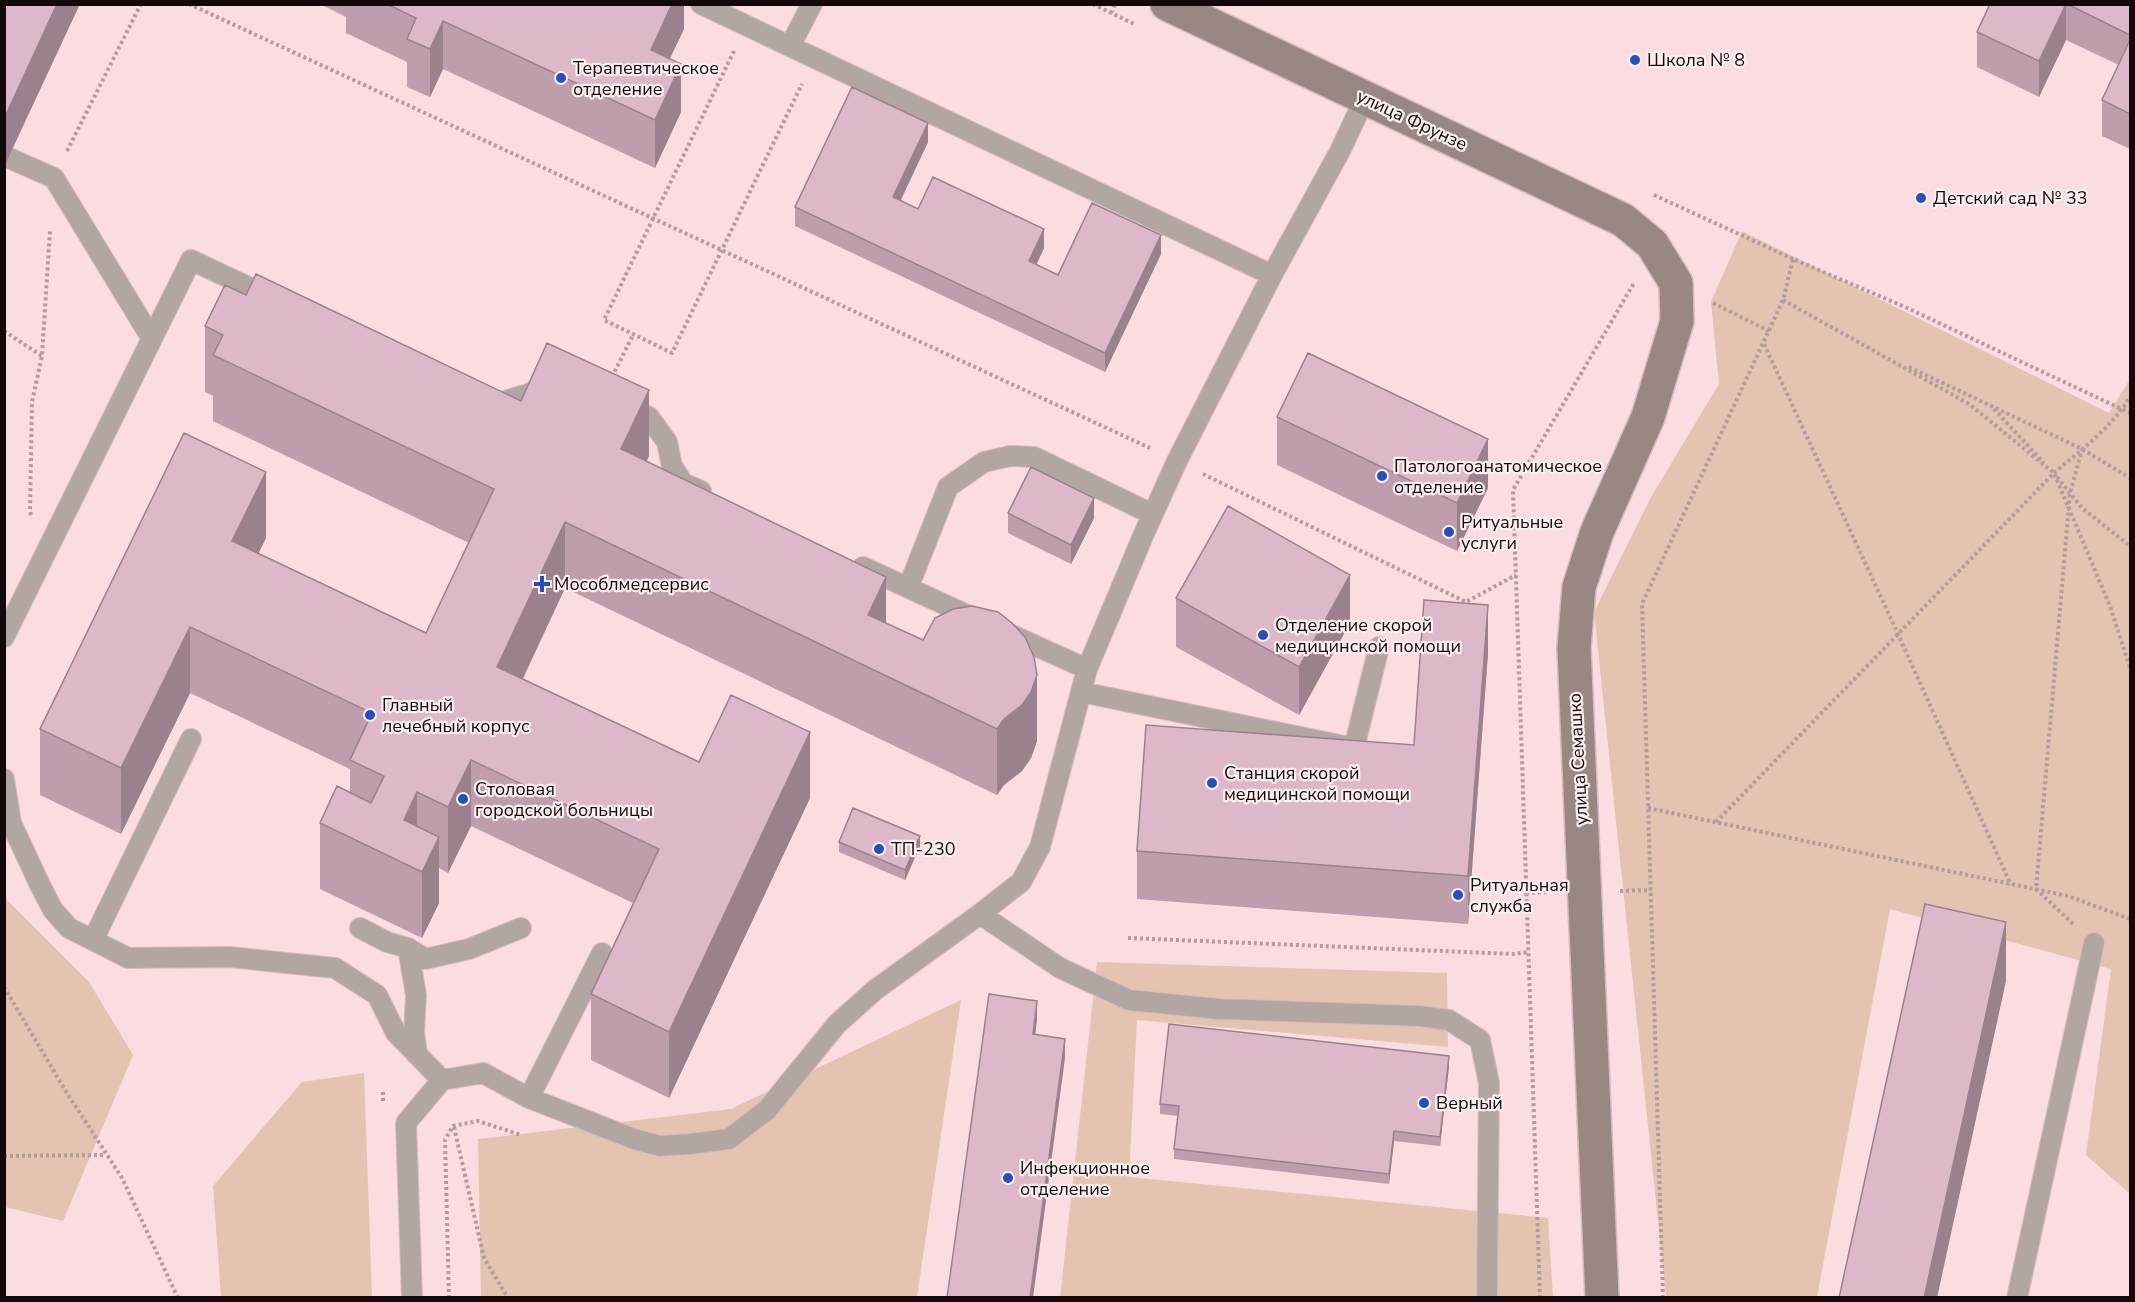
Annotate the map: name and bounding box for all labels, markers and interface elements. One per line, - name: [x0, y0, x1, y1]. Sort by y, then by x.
- place label: Школа № 8: [1647, 48, 1745, 72]
- marker: Школа № 8: [1628, 53, 1642, 67]
- place label: Терапевтическое отделение: [573, 56, 719, 101]
- marker: Терапевтическое отделение: [554, 71, 568, 85]
- street label: улица Фрунзе: [1353, 84, 1471, 156]
- place label: Детский сад № 33: [1933, 186, 2088, 210]
- marker: Детский сад № 33: [1914, 191, 1928, 205]
- place label: Патологоанатомическое отделение: [1394, 454, 1602, 499]
- marker: Патологоанатомическое отделение: [1375, 469, 1389, 483]
- place label: Ритуальные услуги: [1461, 510, 1563, 555]
- marker: Ритуальные услуги: [1442, 525, 1456, 539]
- place label: Мособлмедсервис: [554, 572, 709, 596]
- marker: Мособлмедсервис: [535, 577, 549, 591]
- place label: Отделение скорой медицинской помощи: [1275, 613, 1461, 658]
- marker: Отделение скорой медицинской помощи: [1256, 628, 1270, 642]
- street label: улица Семашко: [1563, 692, 1593, 826]
- place label: Главный лечебный корпус: [382, 693, 530, 738]
- marker: Главный лечебный корпус: [363, 708, 377, 722]
- place label: Станция скорой медицинской помощи: [1224, 761, 1410, 806]
- marker: Станция скорой медицинской помощи: [1205, 776, 1219, 790]
- place label: Столовая городской больницы: [475, 777, 653, 822]
- marker: Столовая городской больницы: [456, 792, 470, 806]
- place label: ТП-230: [891, 837, 955, 861]
- marker: ТП-230: [872, 842, 886, 856]
- place label: Ритуальная служба: [1470, 873, 1569, 918]
- marker: Ритуальная служба: [1451, 888, 1465, 902]
- place label: Верный: [1436, 1091, 1503, 1115]
- marker: Верный: [1417, 1096, 1431, 1110]
- place label: Инфекционное отделение: [1020, 1156, 1150, 1201]
- marker: Инфекционное отделение: [1001, 1171, 1015, 1185]

